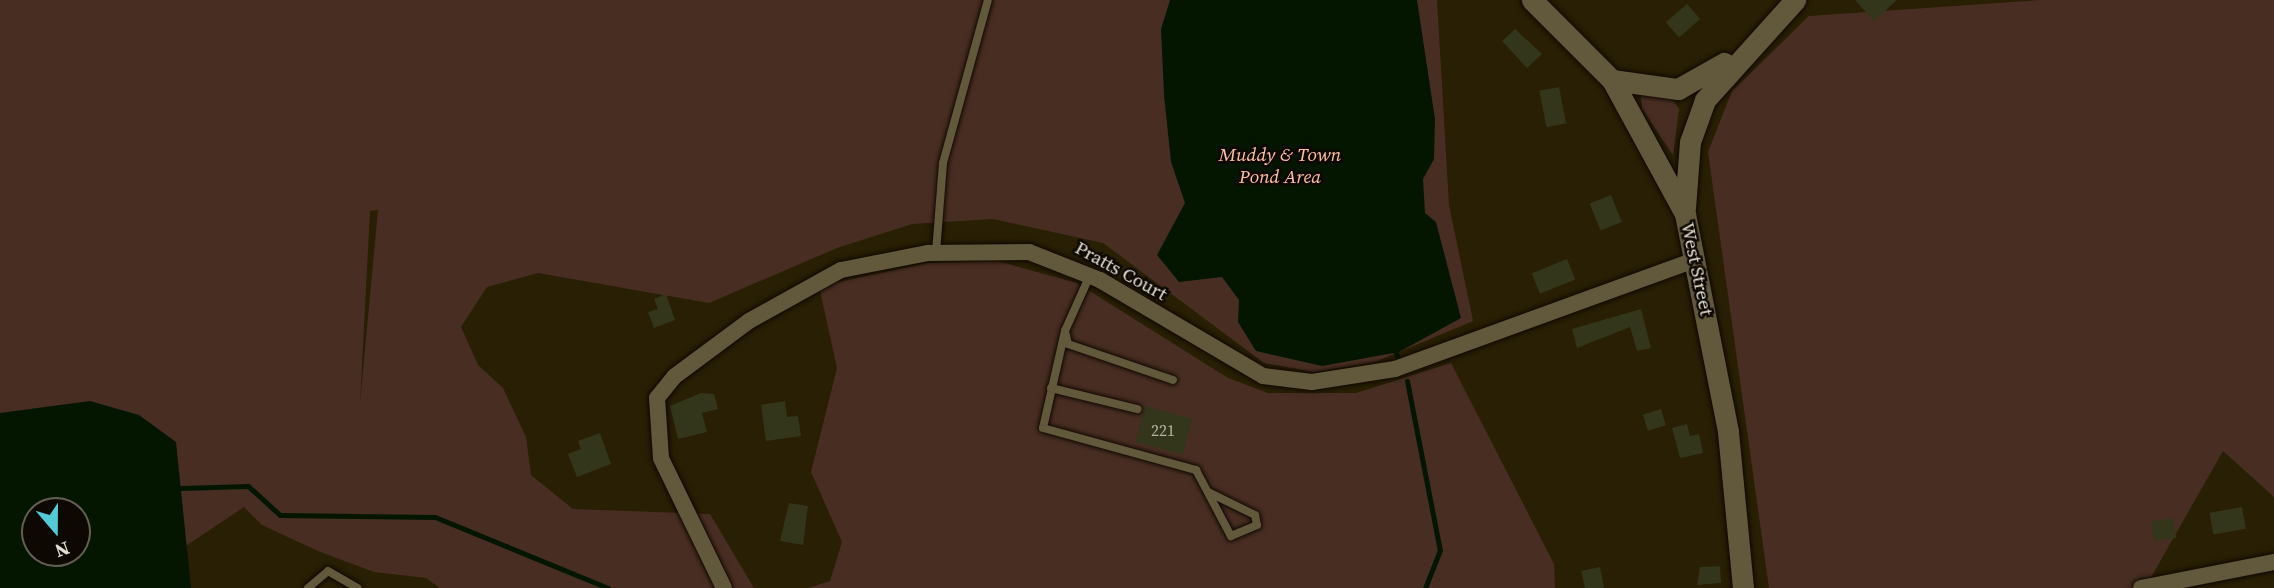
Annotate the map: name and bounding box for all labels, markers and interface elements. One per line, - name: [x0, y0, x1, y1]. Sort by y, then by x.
- park label: Muddy & Town Pond Area: [1219, 144, 1341, 188]
- street label: West Street: [1676, 220, 1718, 318]
- street label: Pratts Court: [1071, 236, 1171, 306]
- house number: 221: [1151, 420, 1175, 440]
- north arrow: [21, 497, 91, 567]
- text: N: [52, 535, 73, 564]

